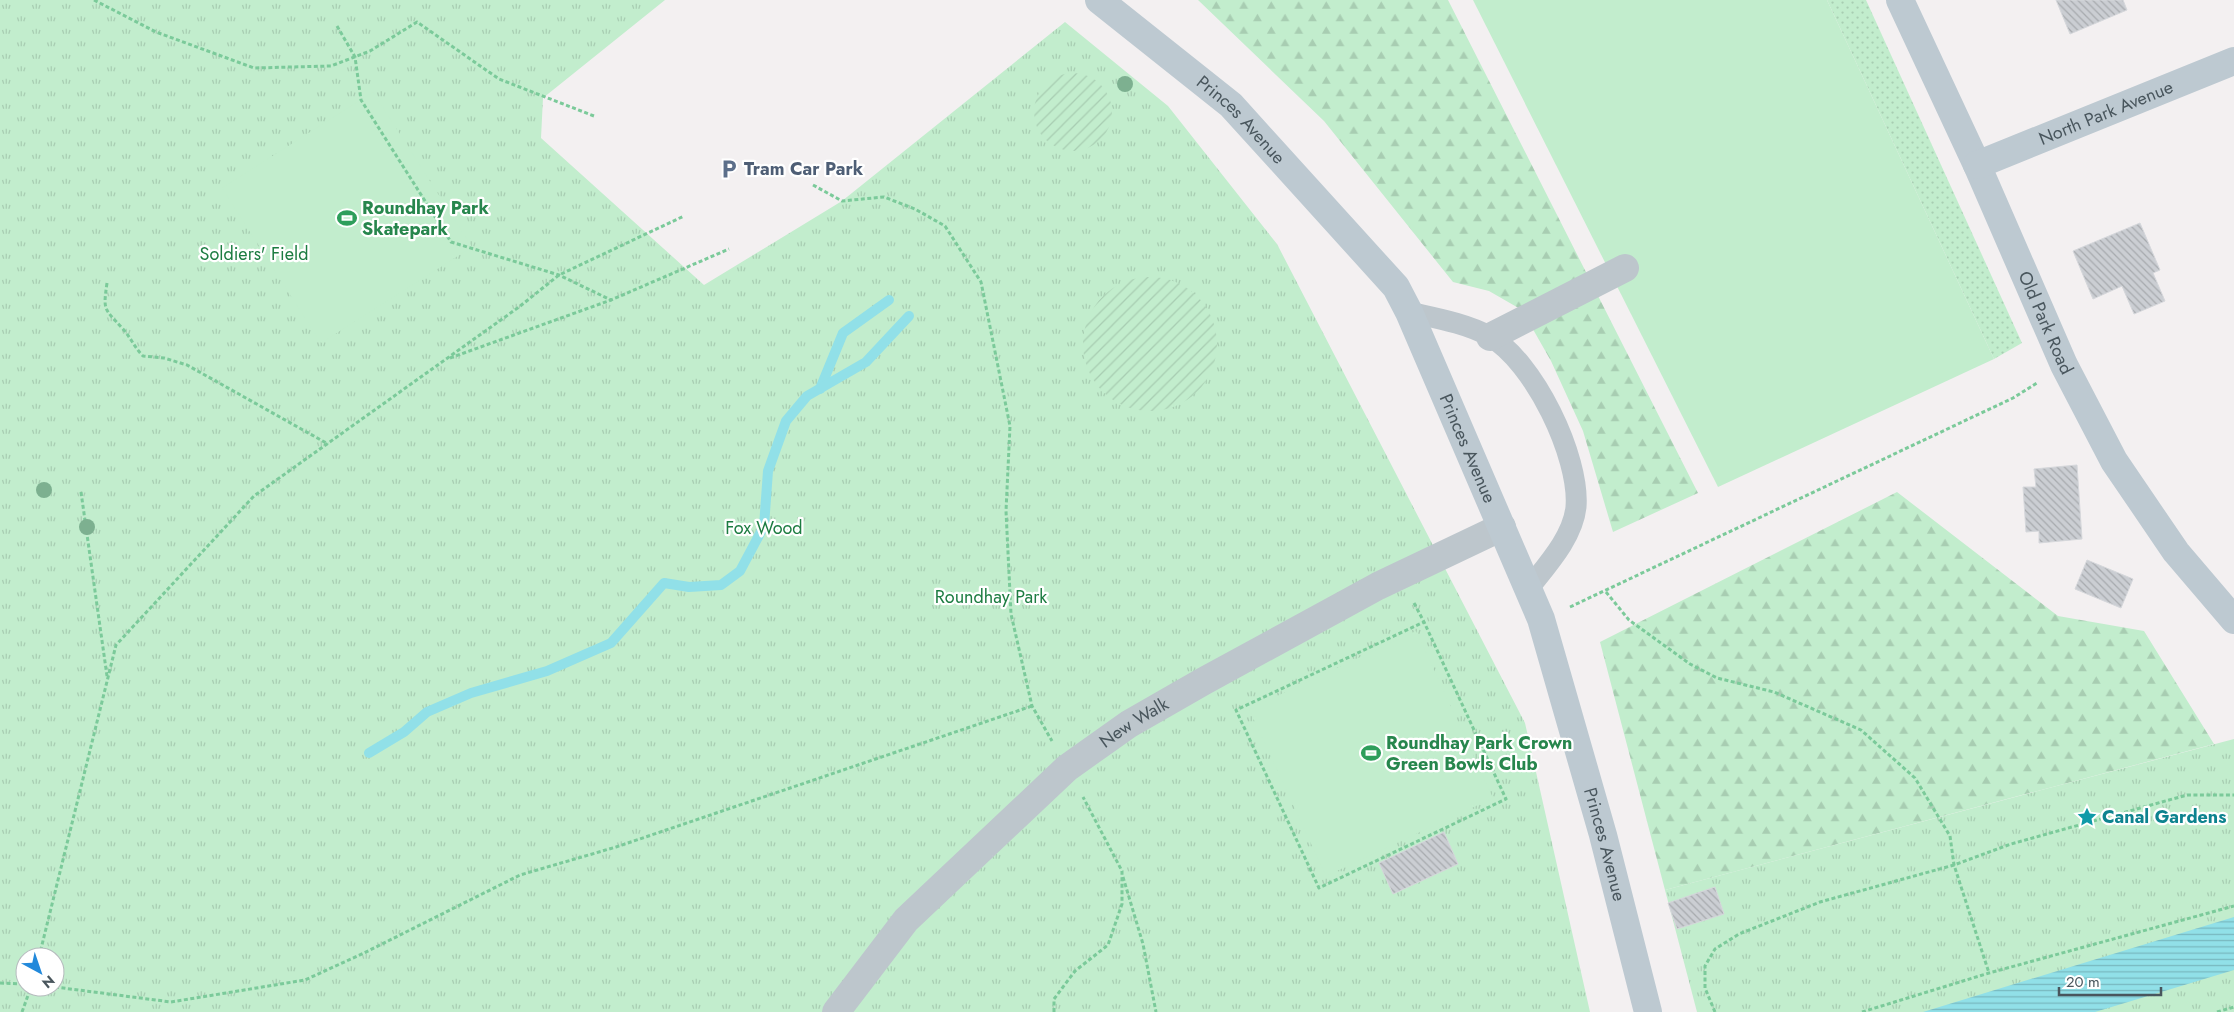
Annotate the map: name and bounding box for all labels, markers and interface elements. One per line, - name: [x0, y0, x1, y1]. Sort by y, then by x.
- street label: Princes Avenue: [1191, 69, 1291, 170]
- street label: North Park Avenue: [2035, 74, 2177, 152]
- place label: Tram Car Park: [744, 156, 864, 182]
- parking icon: Tram Car Park: [718, 158, 740, 180]
- place label: Roundhay Park Skatepark: [362, 195, 489, 242]
- sports icon: Roundhay Park Skatepark: [336, 207, 358, 229]
- park label: Soldiers' Field: [200, 241, 308, 267]
- street label: Old Park Road: [2012, 267, 2080, 379]
- street label: Princes Avenue: [1433, 390, 1503, 507]
- park label: Fox Wood: [725, 515, 803, 541]
- park label: Roundhay Park: [935, 584, 1047, 610]
- street label: New Walk: [1094, 691, 1173, 754]
- place label: Roundhay Park Crown Green Bowls Club: [1386, 730, 1572, 777]
- sports icon: Roundhay Park Crown Green Bowls Club: [1360, 742, 1382, 764]
- street label: Princes Avenue: [1577, 785, 1632, 904]
- place label: Canal Gardens: [2102, 804, 2226, 830]
- place icon: Canal Gardens: [2076, 806, 2098, 828]
- north arrow: [15, 947, 65, 997]
- scale bar: [2059, 964, 2162, 996]
- text: N: [38, 971, 59, 993]
- text: 20 m: [2066, 971, 2100, 993]

